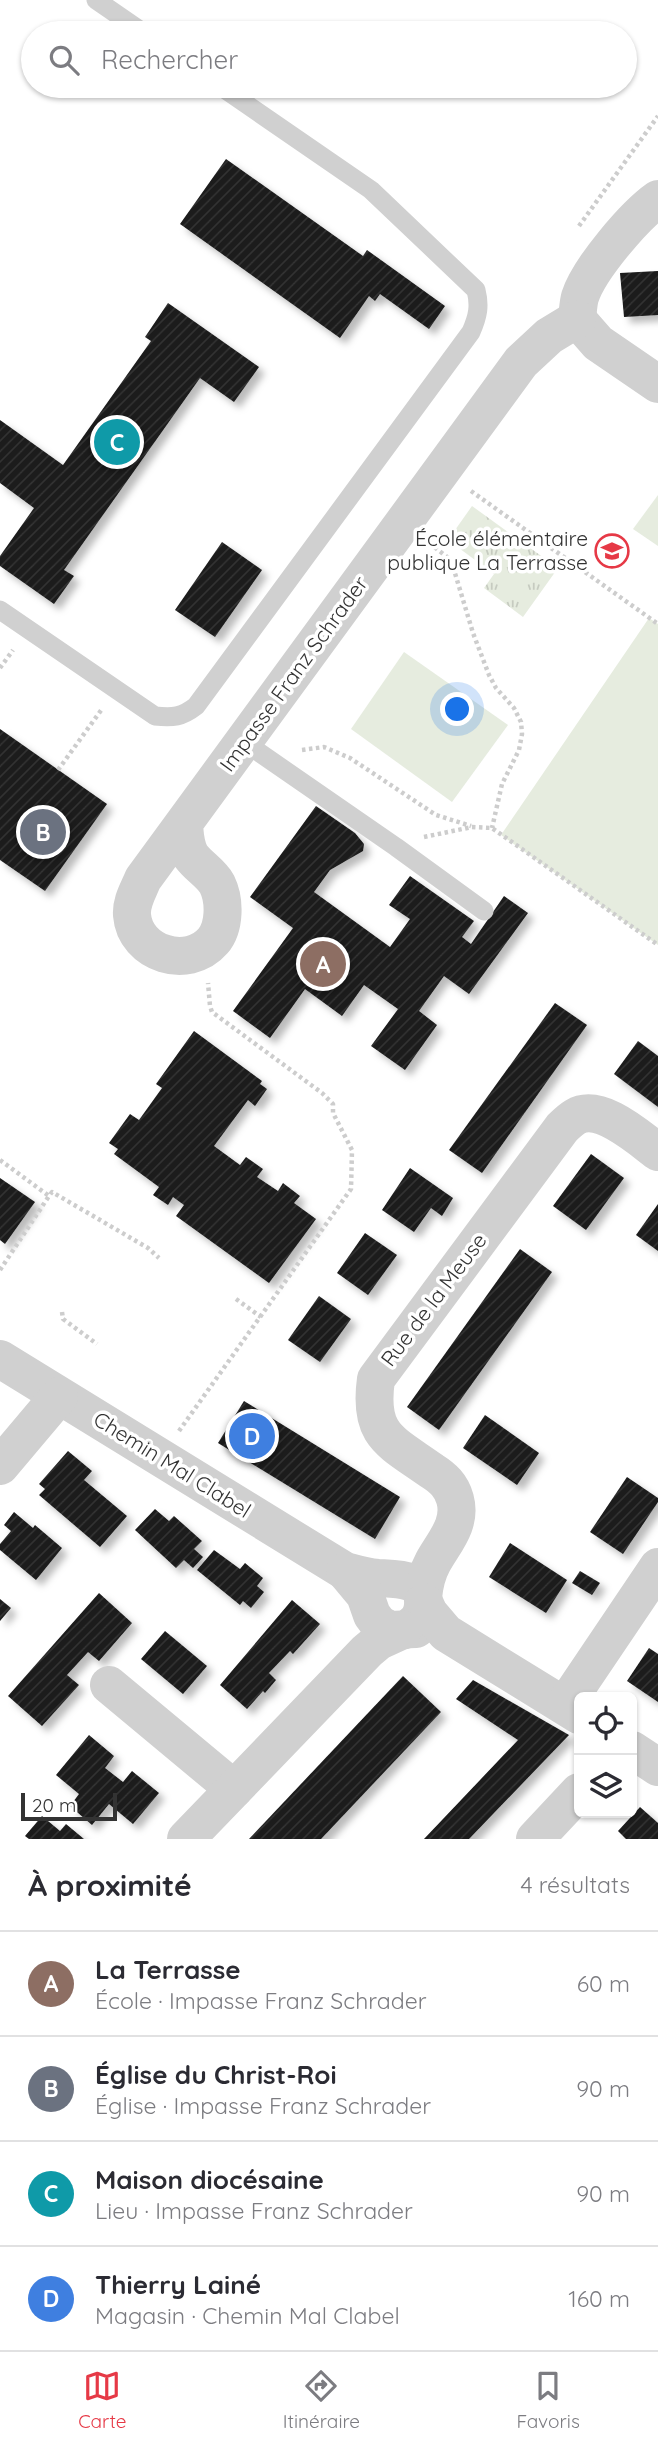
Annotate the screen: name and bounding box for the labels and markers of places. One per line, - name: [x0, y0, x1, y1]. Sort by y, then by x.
- pin: C: [94, 416, 140, 468]
- place label: École élémentaire publique La Terrasse: [387, 525, 588, 575]
- school or university icon: École élémentaire publique La Terrasse: [593, 532, 631, 570]
- pin: B: [20, 806, 66, 858]
- pin: A: [300, 938, 346, 990]
- pin: D: [229, 1410, 275, 1462]

